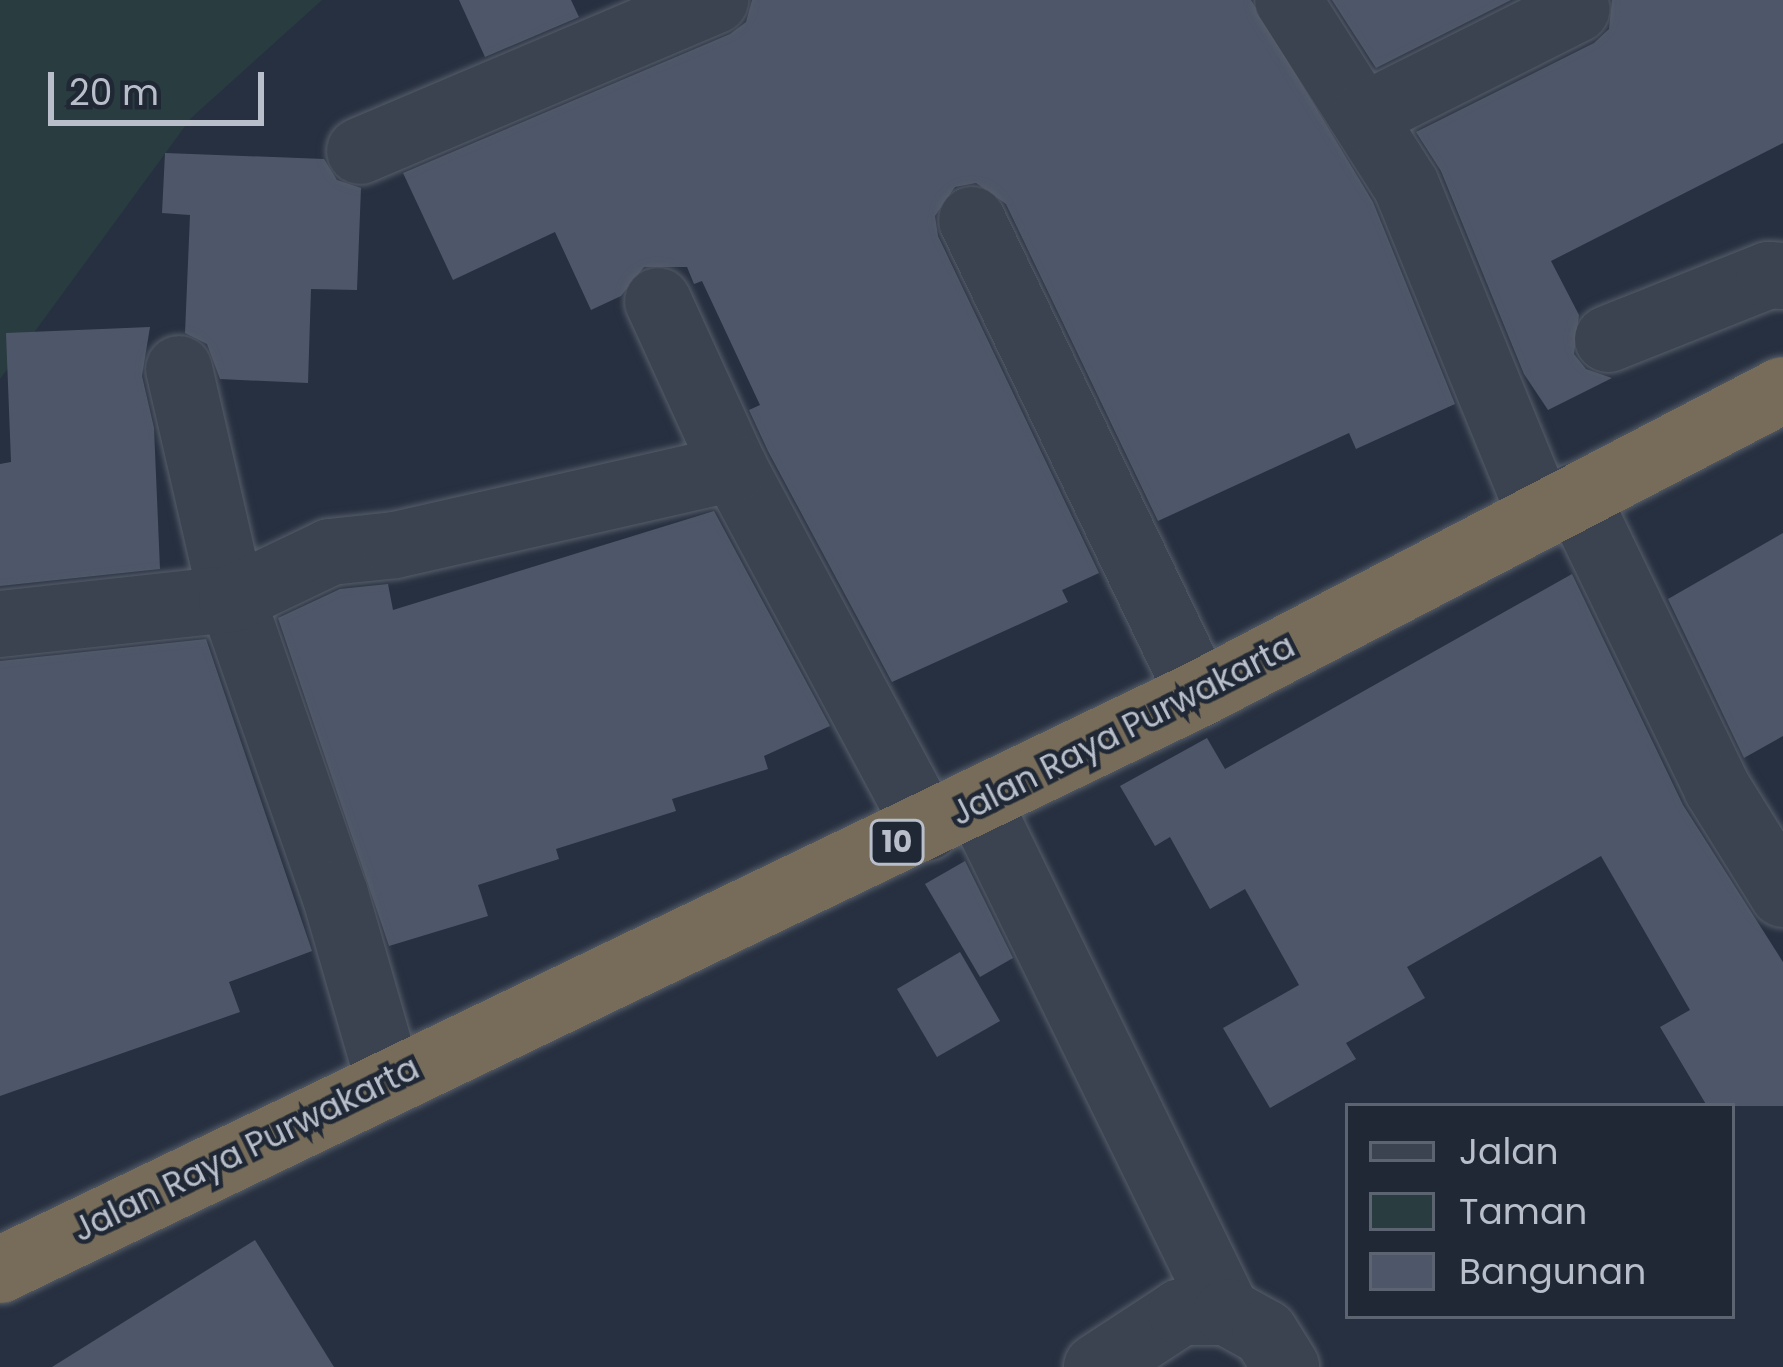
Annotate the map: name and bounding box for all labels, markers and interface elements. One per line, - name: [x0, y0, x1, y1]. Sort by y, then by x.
- scale bar: [54, 48, 270, 122]
- text: 20 m: [69, 67, 159, 118]
- street label: Jalan Raya Purwakarta: [945, 626, 1301, 834]
- road number: 10: [867, 818, 927, 866]
- street label: Jalan Raya Purwakarta: [67, 1048, 425, 1250]
- legend: [1345, 1103, 1735, 1319]
- text: Jalan: [1459, 1126, 1559, 1177]
- text: Taman: [1459, 1186, 1587, 1237]
- text: Bangunan: [1459, 1246, 1646, 1297]

